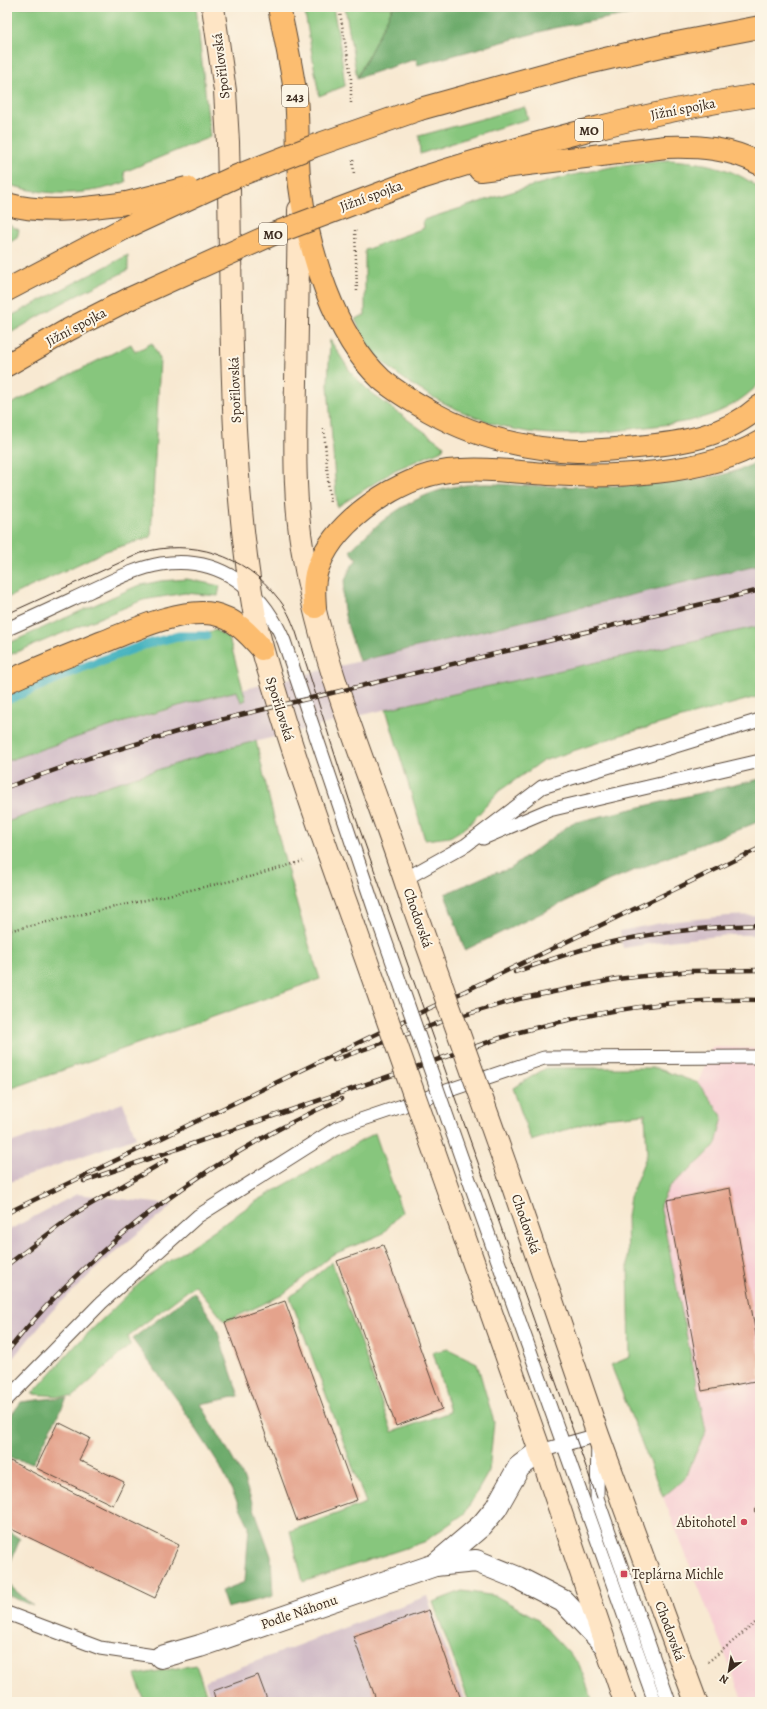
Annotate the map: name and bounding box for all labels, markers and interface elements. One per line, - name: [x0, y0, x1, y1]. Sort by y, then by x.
- street label: Spořilovská: [207, 31, 234, 100]
- road number: 243: [282, 85, 308, 107]
- street label: Jižní spojka: [649, 93, 718, 125]
- road number: MO: [575, 119, 603, 141]
- street label: Jižní spojka: [337, 176, 406, 216]
- road number: MO: [259, 223, 287, 245]
- street label: Jižní spojka: [42, 303, 110, 351]
- street label: Spořilovská: [224, 356, 246, 423]
- street label: Spořilovská: [261, 675, 299, 744]
- street label: Chodovská: [399, 885, 437, 951]
- street label: Chodovská: [507, 1191, 545, 1257]
- place label: Abitohotel: [676, 1513, 737, 1532]
- marker: Abitohotel: [739, 1517, 749, 1527]
- place label: Teplárna Michle: [632, 1565, 724, 1584]
- marker: Teplárna Michle: [619, 1569, 629, 1579]
- street label: Podle Náhonu: [258, 1590, 340, 1634]
- street label: Chodovská: [650, 1598, 690, 1664]
- north arrow: [709, 1651, 749, 1691]
- text: N: [717, 1671, 731, 1688]

